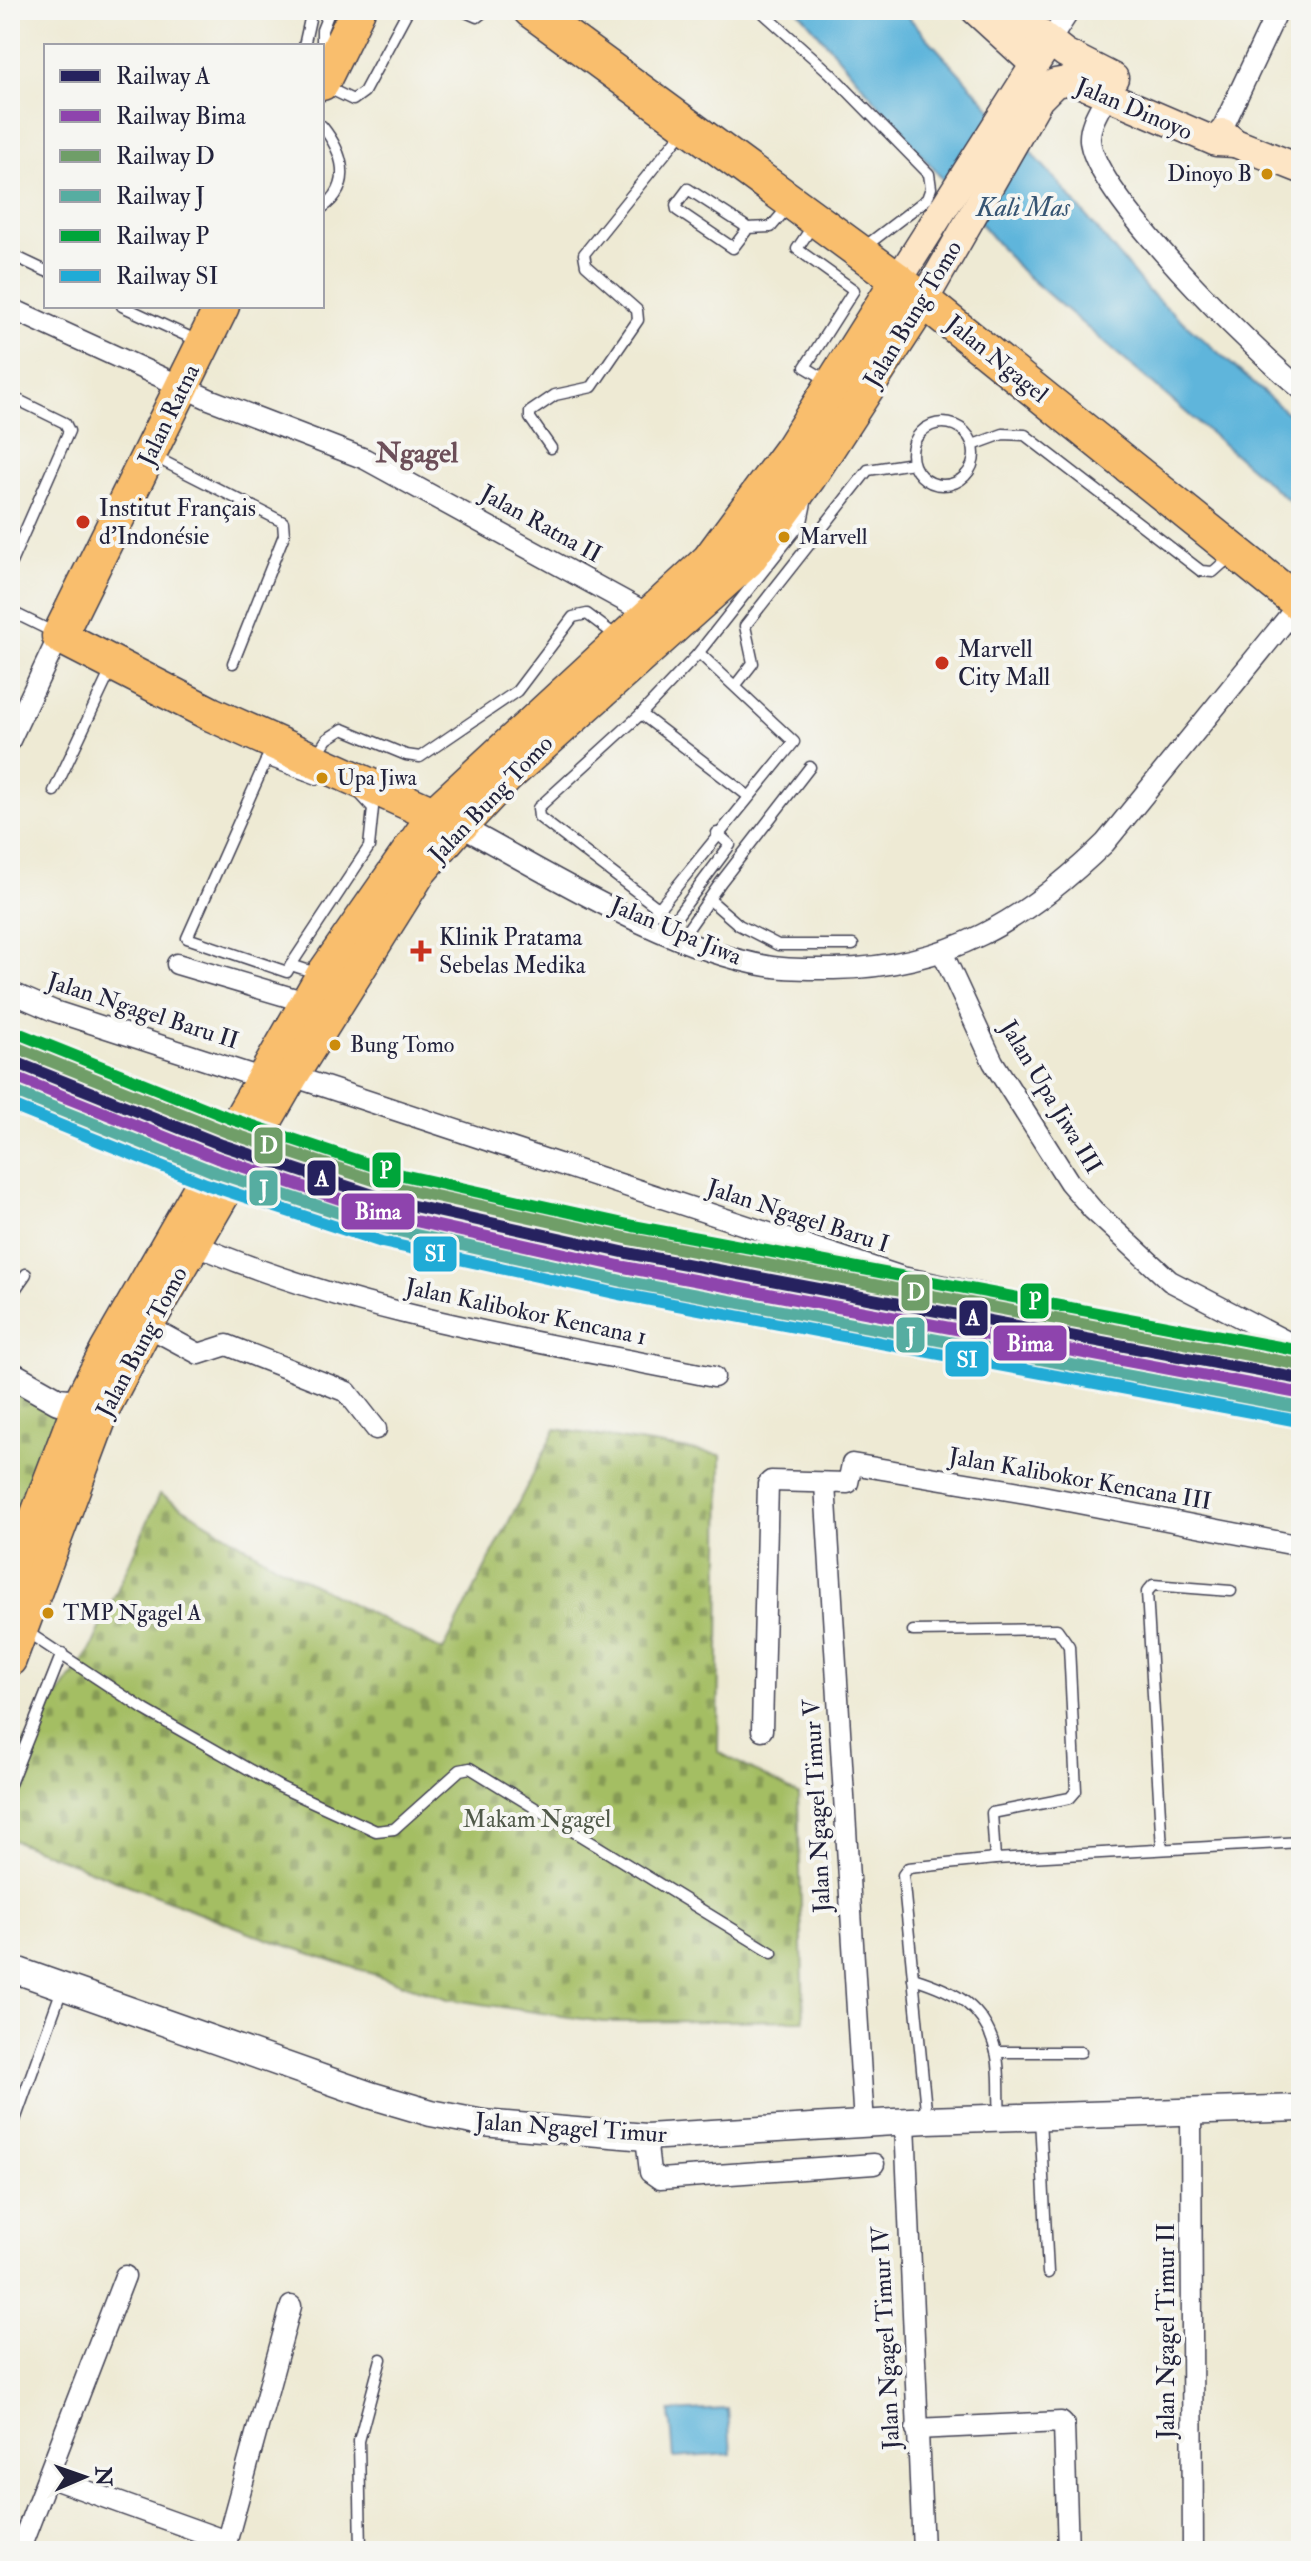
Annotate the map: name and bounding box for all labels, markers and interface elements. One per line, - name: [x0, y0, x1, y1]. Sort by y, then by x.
- legend: [44, 44, 324, 308]
- text: Railway A: [116, 61, 211, 92]
- street label: Jalan Dinoyo: [1070, 70, 1197, 148]
- text: Railway Bima: [116, 101, 247, 132]
- text: Railway D: [116, 141, 215, 172]
- place label: Dinoyo B: [1167, 160, 1252, 188]
- marker: Dinoyo B: [1259, 166, 1275, 182]
- text: Railway J: [116, 181, 205, 212]
- water label: Kali Mas: [974, 192, 1071, 224]
- text: Railway P: [116, 221, 209, 252]
- street label: Jalan Bung Tomo: [856, 235, 969, 394]
- text: Railway SI: [116, 261, 218, 292]
- street label: Jalan Ngagel: [939, 308, 1055, 410]
- street label: Jalan Ratna: [131, 358, 207, 472]
- district label: Ngagel: [375, 436, 459, 471]
- street label: Jalan Ratna II: [474, 477, 607, 570]
- place label: Institut Français d'Indonésie: [99, 493, 256, 552]
- marker: Institut Français d'Indonésie: [74, 513, 92, 531]
- place label: Marvell: [799, 523, 868, 551]
- marker: Marvell: [776, 529, 792, 545]
- place label: Marvell City Mall: [958, 634, 1050, 693]
- marker: Marvell City Mall: [933, 654, 951, 672]
- street label: Jalan Bung Tomo: [421, 728, 560, 870]
- place label: Upa Jiwa: [337, 764, 418, 793]
- marker: Upa Jiwa: [314, 770, 330, 786]
- street label: Jalan Upa Jiwa: [605, 889, 747, 973]
- place label: Klinik Pratama Sebelas Medika: [439, 922, 587, 981]
- marker: Klinik Pratama Sebelas Medika: [410, 940, 432, 962]
- street label: Jalan Ngagel Baru II: [42, 965, 243, 1057]
- street label: Jalan Upa Jiwa III: [992, 1014, 1109, 1179]
- place label: Bung Tomo: [350, 1031, 454, 1059]
- marker: Bung Tomo: [327, 1037, 343, 1053]
- line badge: D: [253, 1126, 284, 1165]
- text: D: [260, 1132, 278, 1160]
- line badge: P: [371, 1151, 402, 1189]
- text: P: [380, 1157, 393, 1185]
- line badge: A: [306, 1159, 337, 1197]
- text: A: [314, 1165, 330, 1193]
- line badge: J: [248, 1169, 279, 1207]
- street label: Jalan Ngagel Baru I: [702, 1172, 893, 1260]
- text: J: [259, 1175, 269, 1204]
- line badge: Bima: [340, 1192, 416, 1231]
- text: Bima: [355, 1198, 402, 1226]
- line badge: SI: [412, 1235, 458, 1273]
- text: SI: [424, 1240, 446, 1268]
- street label: Jalan Bung Tomo: [89, 1261, 195, 1424]
- street label: Jalan Kalibokor Kencana 1: [402, 1271, 649, 1353]
- line badge: D: [900, 1273, 931, 1312]
- text: D: [907, 1279, 925, 1307]
- line badge: P: [1019, 1282, 1050, 1320]
- text: P: [1029, 1288, 1042, 1316]
- line badge: A: [958, 1299, 989, 1337]
- text: A: [965, 1304, 981, 1332]
- line badge: J: [895, 1316, 926, 1354]
- text: J: [906, 1322, 916, 1351]
- line badge: Bima: [992, 1324, 1068, 1362]
- text: Bima: [1007, 1330, 1054, 1358]
- line badge: SI: [944, 1340, 990, 1378]
- text: SI: [956, 1346, 978, 1374]
- street label: Jalan Kalibokor Kencana III: [945, 1440, 1214, 1517]
- place label: TMP Ngagel A: [63, 1599, 201, 1627]
- marker: TMP Ngagel A: [40, 1605, 56, 1621]
- street label: Jalan Ngagel Timur V: [796, 1697, 838, 1915]
- park label: Makam Ngagel: [463, 1804, 611, 1835]
- street label: Jalan Ngagel Timur: [473, 2106, 668, 2150]
- street label: Jalan Ngagel Timur II: [1151, 2223, 1182, 2440]
- street label: Jalan Ngagel Timur IV: [865, 2225, 907, 2451]
- north arrow: [44, 2437, 124, 2517]
- text: N: [89, 2465, 117, 2487]

